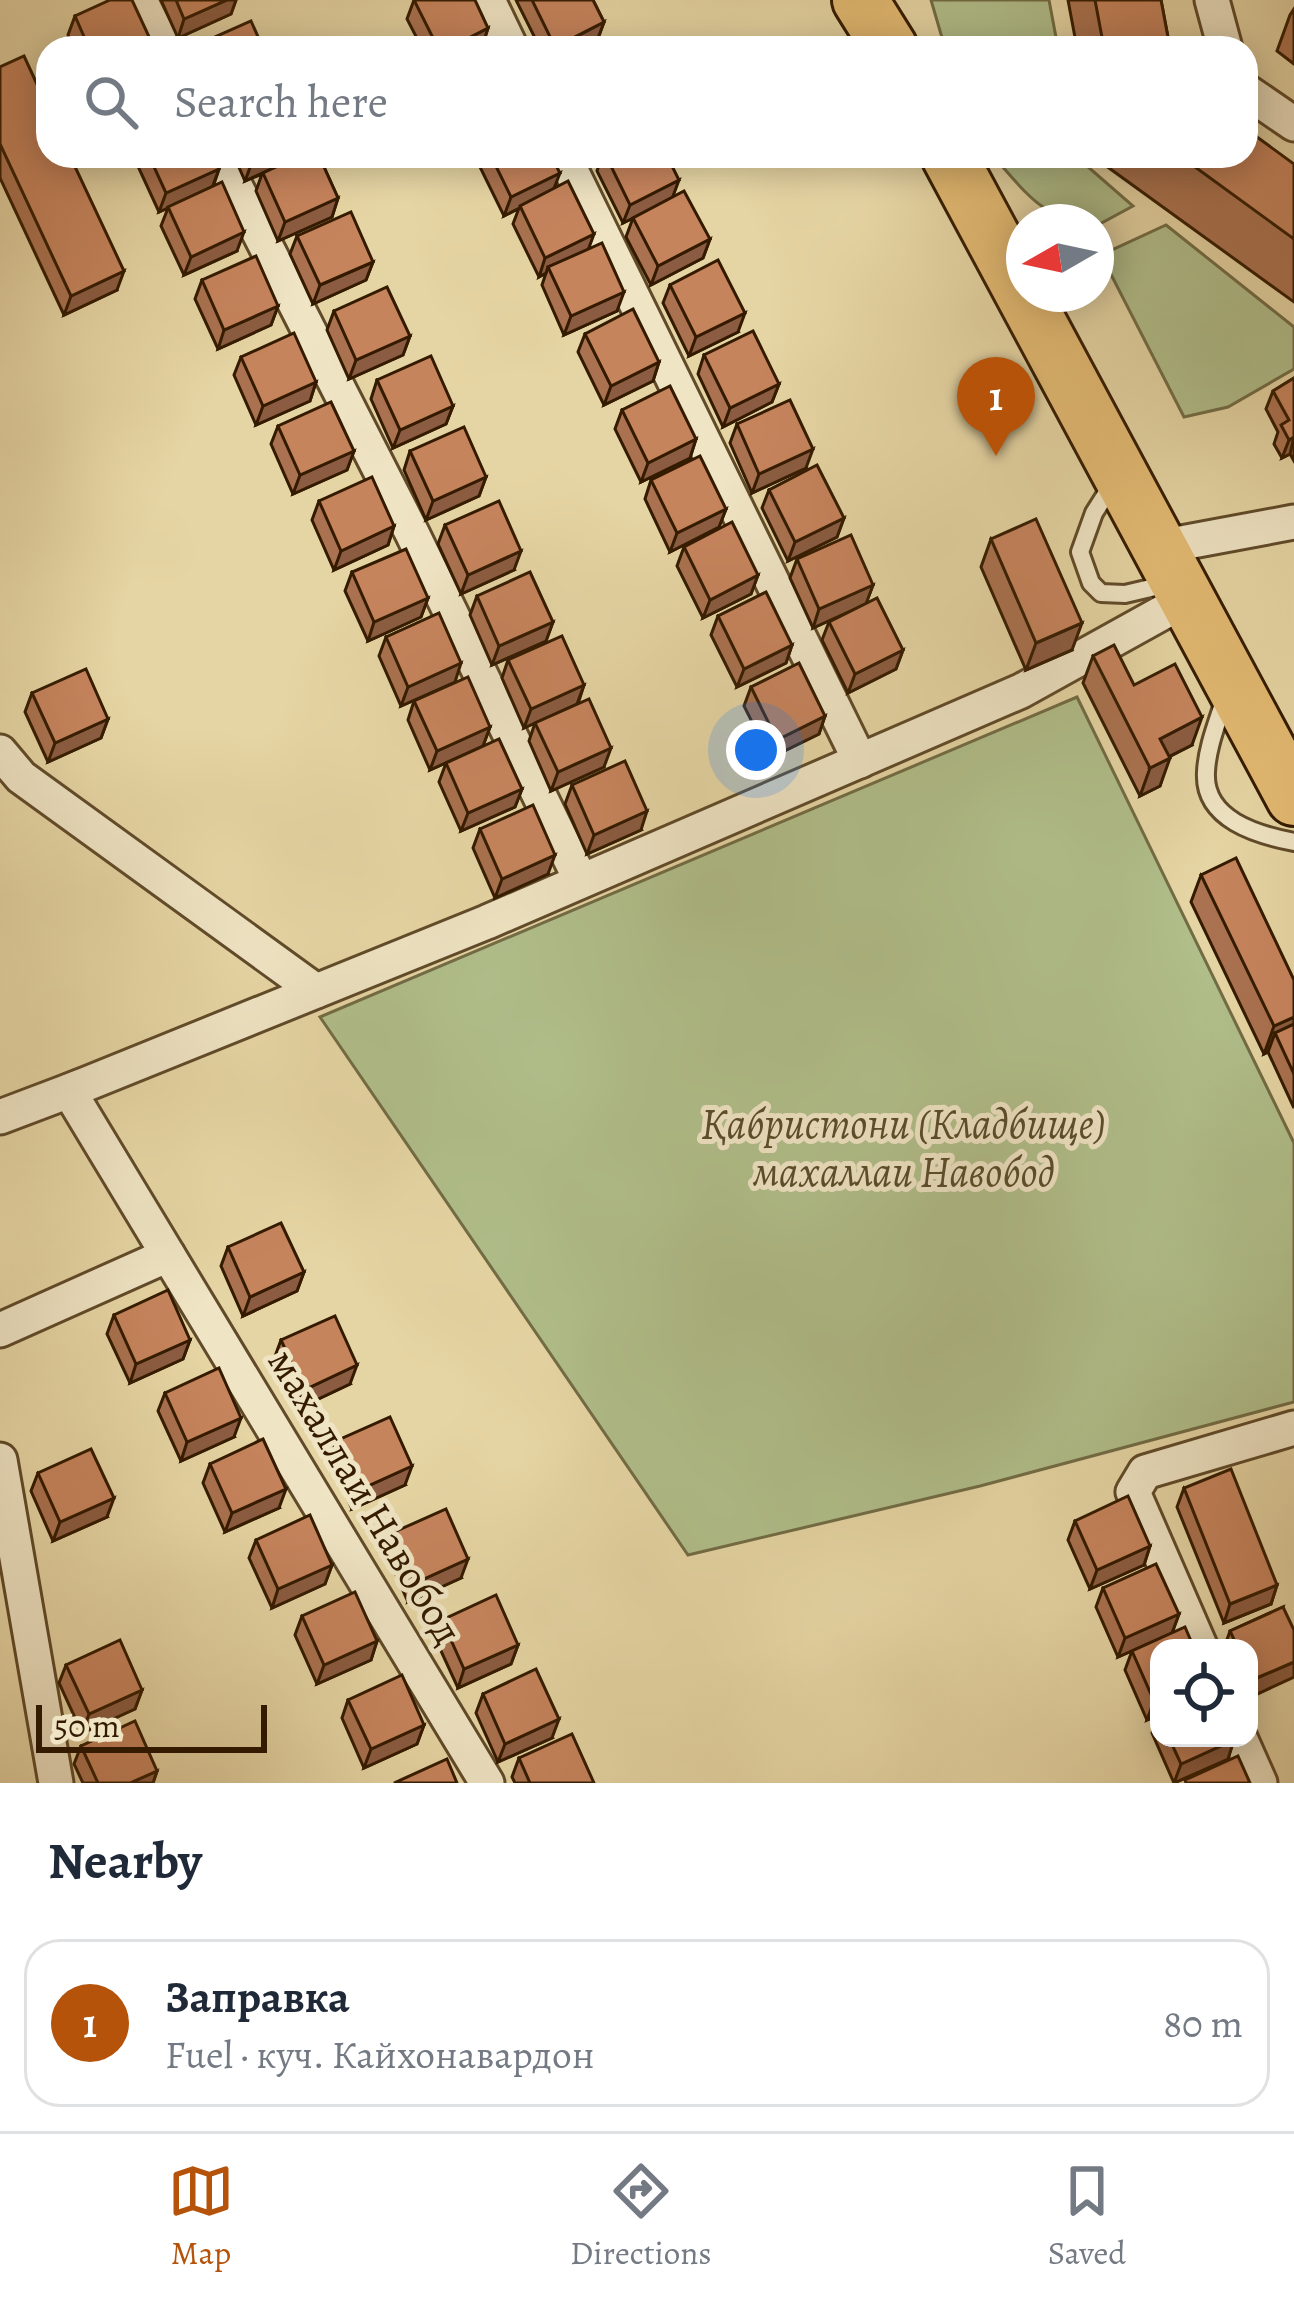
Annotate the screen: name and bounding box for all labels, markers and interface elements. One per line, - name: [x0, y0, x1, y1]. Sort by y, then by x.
- search box: [36, 36, 1258, 168]
- icon: search: [78, 69, 144, 135]
- text: Search here: [174, 71, 388, 133]
- north arrow: [1006, 204, 1114, 312]
- pin: 1: [957, 357, 1035, 456]
- your location: [726, 720, 786, 780]
- park label: Қабристони (Кладбище) махаллаи Навобод: [701, 1095, 1107, 1200]
- street label: махаллаи Навобод: [255, 1337, 477, 1655]
- map controls: [1150, 1639, 1258, 1747]
- button: locate: [1150, 1639, 1258, 1747]
- scale bar: [36, 1699, 267, 1752]
- text: 50 m: [54, 1703, 120, 1748]
- text: Nearby: [48, 1826, 202, 1896]
- text: Заправка: [165, 1966, 350, 2028]
- text: 1: [83, 1997, 97, 2050]
- text: 80 m: [1163, 1997, 1243, 2050]
- text: Fuel · куч. Кайхонавардон: [165, 2028, 594, 2081]
- tab: Map: [168, 2158, 234, 2275]
- tab: Directions: [570, 2158, 712, 2275]
- tab: Saved: [1048, 2158, 1126, 2275]

